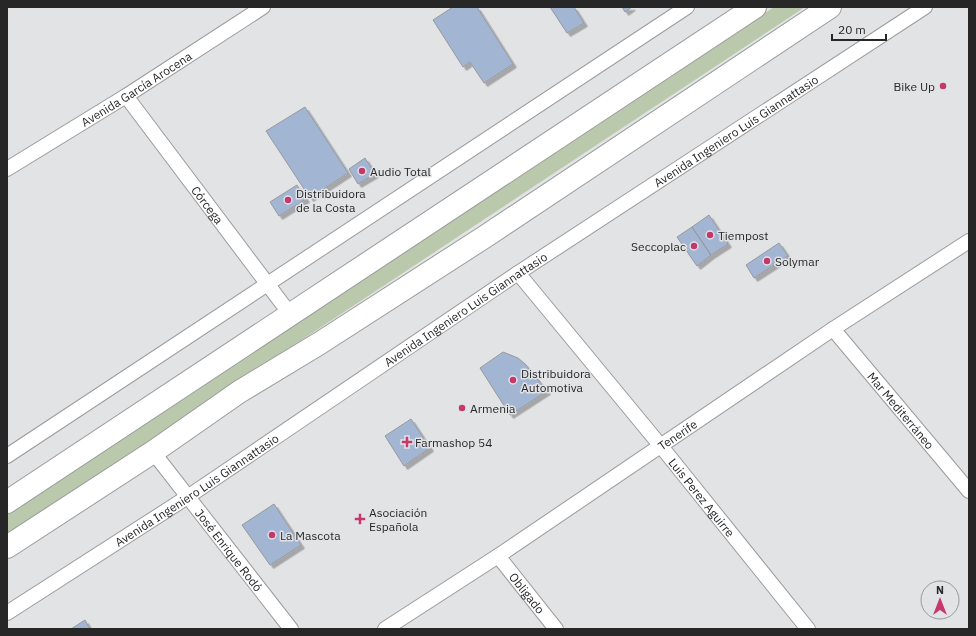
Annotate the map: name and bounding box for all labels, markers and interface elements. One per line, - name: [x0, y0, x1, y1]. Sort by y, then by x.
- scale bar: [832, 16, 886, 42]
- text: 20 m: [838, 22, 866, 37]
- street label: Avenida García Arocena: [78, 48, 195, 129]
- street label: Avenida Ingeniero Luis Giannattasio: [651, 71, 821, 190]
- place label: Bike Up: [894, 79, 935, 94]
- marker: Bike Up: [938, 81, 948, 91]
- place label: Audio Total: [370, 164, 431, 179]
- marker: Audio Total: [357, 166, 367, 176]
- street label: Córcega: [189, 183, 227, 227]
- place label: Distribuidora de la Costa: [296, 186, 366, 215]
- marker: Distribuidora de la Costa: [283, 195, 293, 205]
- place label: Tiempost: [718, 228, 769, 243]
- marker: Tiempost: [705, 230, 715, 240]
- place label: Seccoplac: [631, 239, 686, 254]
- marker: Seccoplac: [689, 241, 699, 251]
- street label: Avenida Ingeniero Luis Giannattasio: [381, 249, 550, 369]
- place label: Solymar: [775, 254, 820, 269]
- marker: Solymar: [762, 256, 772, 266]
- place label: Distribuidora Automotiva: [521, 366, 591, 395]
- street label: Mar Mediterráneo: [865, 369, 938, 452]
- marker: Distribuidora Automotiva: [508, 375, 518, 385]
- place label: Armenia: [470, 401, 516, 416]
- marker: Armenia: [457, 403, 467, 413]
- street label: Tenerife: [655, 416, 700, 453]
- street label: Avenida Ingeniero Luis Giannattasio: [112, 430, 281, 549]
- place label: Farmashop 54: [415, 435, 493, 450]
- marker: Farmashop 54: [402, 437, 412, 447]
- street label: Luis Perez Aguirre: [666, 455, 738, 540]
- place label: Asociación Española: [369, 505, 427, 534]
- street label: José Enrique Rodó: [192, 506, 266, 594]
- marker: Asociación Española: [354, 513, 366, 525]
- place label: La Mascota: [280, 528, 341, 543]
- marker: La Mascota: [267, 530, 277, 540]
- street label: Obligado: [506, 569, 548, 617]
- north arrow: [920, 580, 960, 620]
- text: N: [936, 583, 944, 597]

